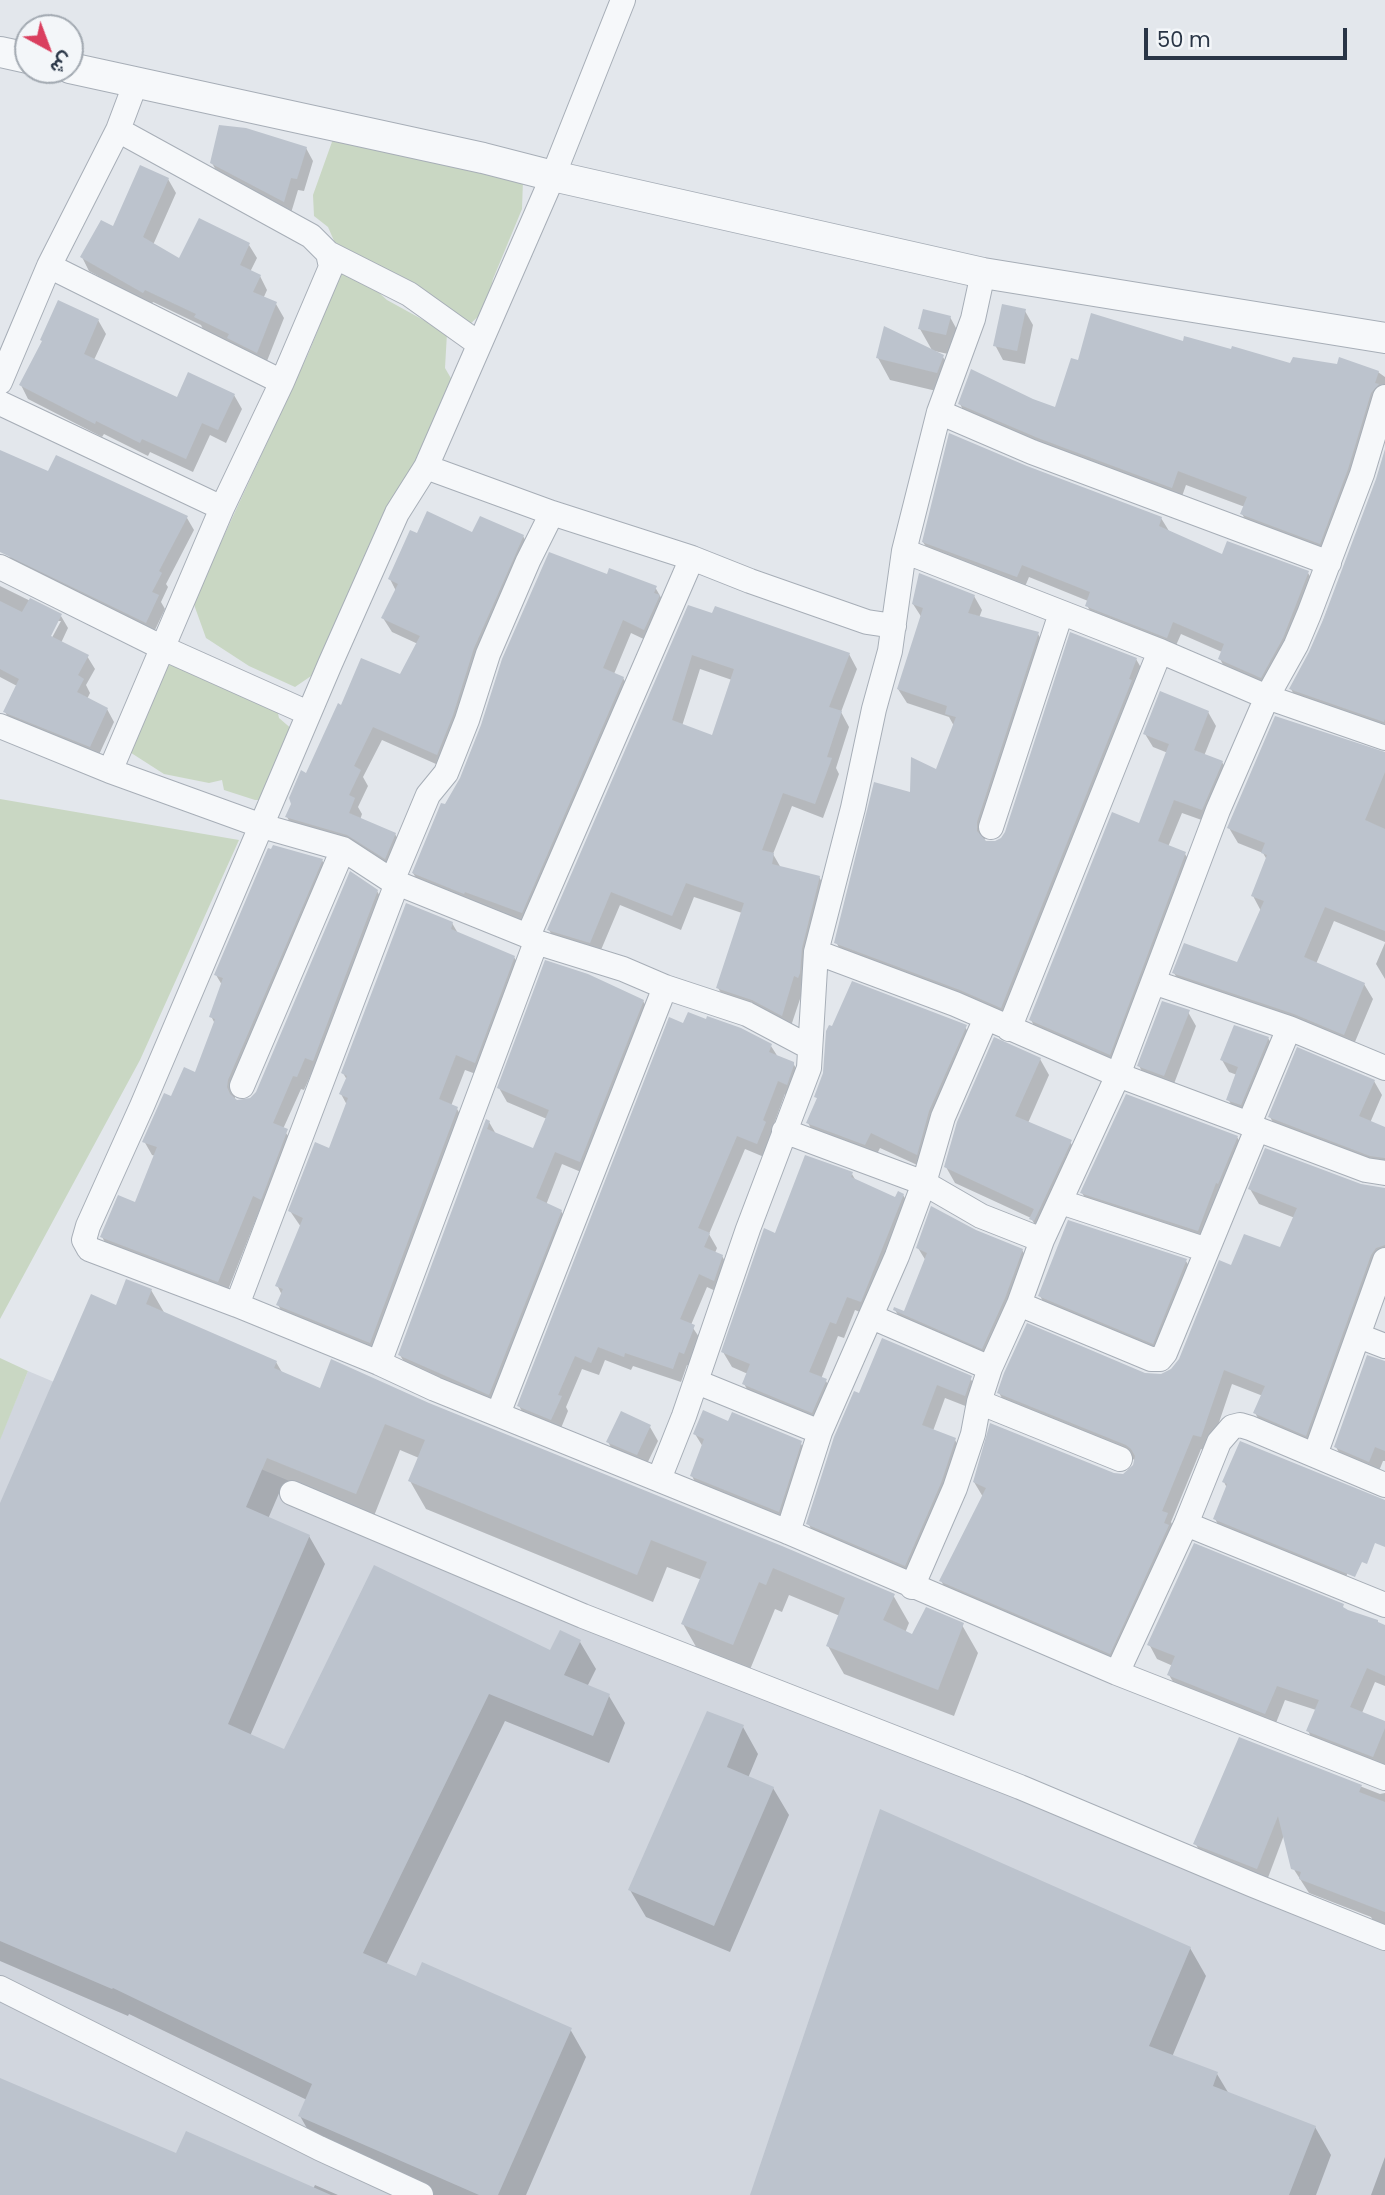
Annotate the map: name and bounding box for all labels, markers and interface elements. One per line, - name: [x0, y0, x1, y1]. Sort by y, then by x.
- north arrow: [14, 14, 84, 84]
- scale bar: [1147, 14, 1350, 58]
- text: 50 m: [1157, 25, 1211, 54]
- text: ش: [44, 46, 79, 81]

